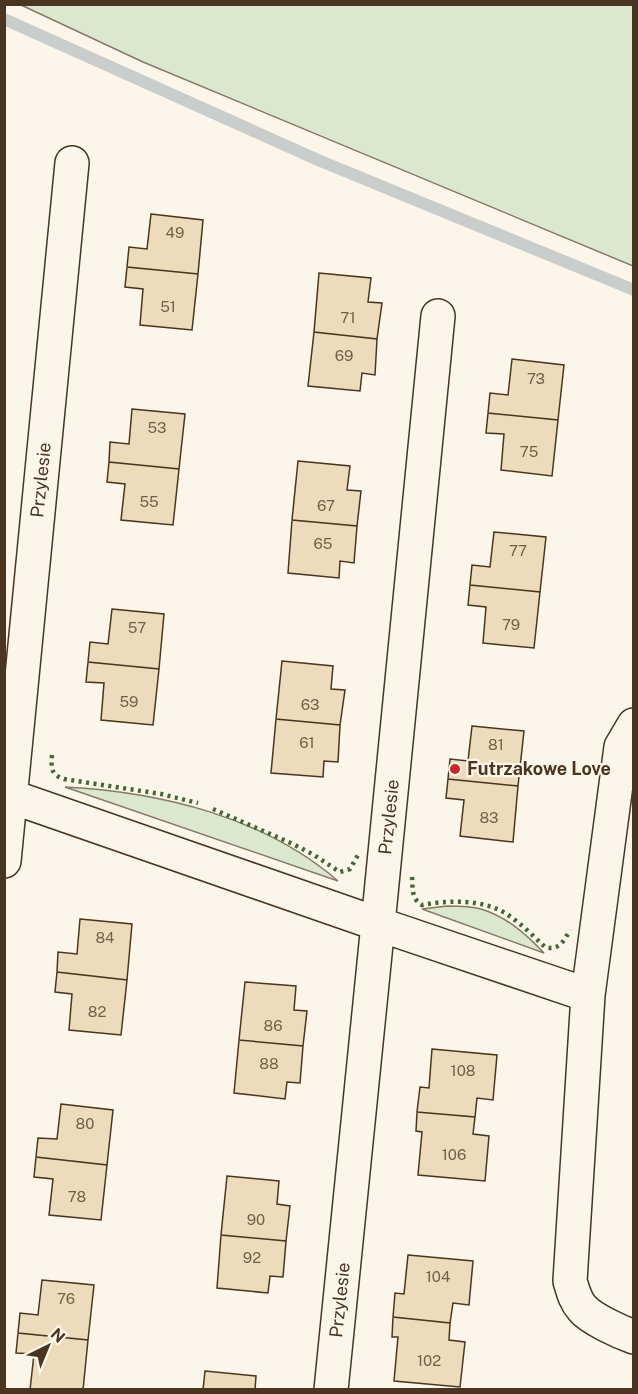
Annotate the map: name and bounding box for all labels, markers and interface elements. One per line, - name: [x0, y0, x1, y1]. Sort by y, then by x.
- house number: 49: [166, 224, 184, 241]
- house number: 51: [160, 298, 176, 315]
- house number: 71: [340, 309, 356, 326]
- house number: 69: [335, 347, 353, 364]
- house number: 73: [527, 370, 545, 387]
- house number: 53: [147, 419, 167, 436]
- street label: Przylesie: [26, 441, 55, 519]
- house number: 75: [520, 443, 538, 460]
- house number: 55: [139, 493, 159, 510]
- house number: 67: [317, 497, 335, 514]
- house number: 65: [314, 535, 332, 552]
- house number: 77: [509, 542, 527, 559]
- house number: 79: [502, 616, 520, 633]
- house number: 57: [128, 619, 146, 636]
- house number: 59: [120, 693, 138, 710]
- house number: 63: [301, 696, 319, 713]
- house number: 61: [299, 734, 315, 751]
- house number: 81: [488, 736, 504, 753]
- place label: Futrzakowe Love: [467, 758, 611, 779]
- marker: Futrzakowe Love: [448, 762, 462, 776]
- street label: Przylesie: [374, 778, 403, 856]
- house number: 83: [479, 809, 499, 826]
- house number: 84: [95, 929, 115, 946]
- house number: 82: [88, 1003, 106, 1020]
- house number: 86: [264, 1017, 282, 1034]
- house number: 88: [259, 1055, 279, 1072]
- house number: 108: [451, 1062, 475, 1079]
- house number: 80: [76, 1115, 94, 1132]
- house number: 106: [442, 1146, 466, 1163]
- house number: 78: [68, 1188, 86, 1205]
- house number: 90: [247, 1211, 265, 1228]
- house number: 92: [243, 1249, 261, 1266]
- street label: Przylesie: [325, 1261, 354, 1339]
- house number: 104: [426, 1268, 450, 1285]
- house number: 76: [57, 1290, 75, 1307]
- north arrow: [18, 1316, 78, 1376]
- text: N: [47, 1324, 69, 1347]
- house number: 102: [417, 1352, 441, 1369]

